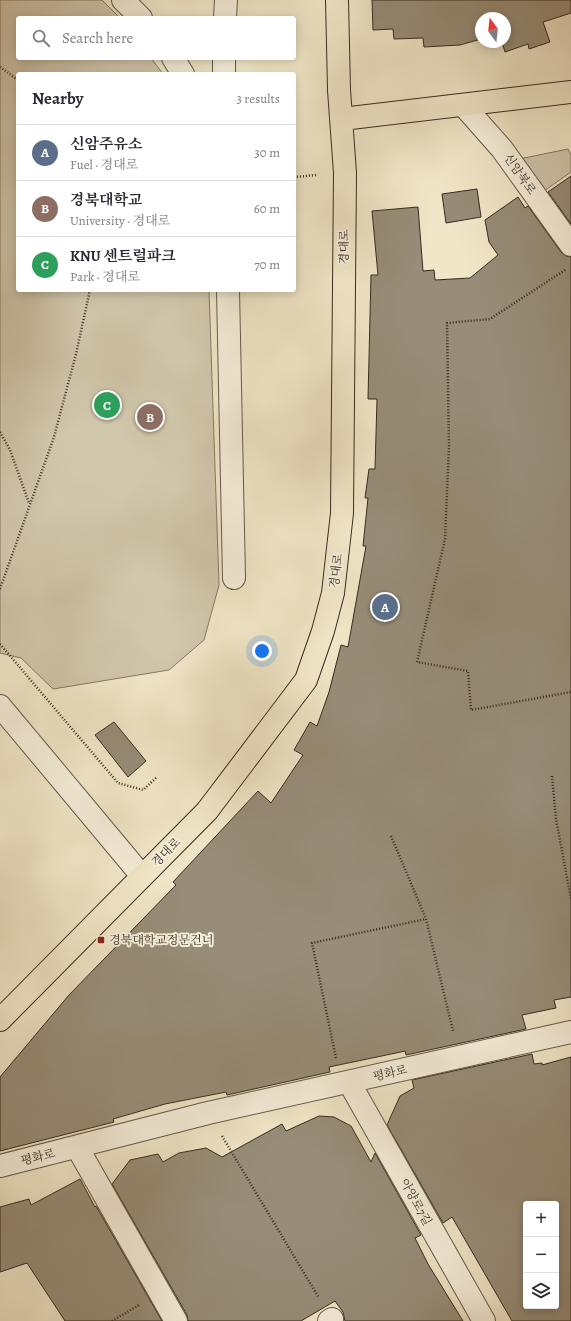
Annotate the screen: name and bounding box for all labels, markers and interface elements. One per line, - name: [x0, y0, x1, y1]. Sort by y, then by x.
- north arrow: [475, 12, 511, 48]
- search box: [16, 16, 296, 60]
- icon: search: [30, 27, 52, 49]
- text: Search here: [62, 28, 133, 48]
- text: Nearby: [32, 87, 83, 110]
- text: 3 results: [236, 90, 280, 107]
- text: 신암주유소: [70, 134, 142, 154]
- text: A: [41, 144, 49, 161]
- text: 30 m: [254, 144, 280, 161]
- street label: 신암북로: [500, 150, 540, 198]
- text: Fuel · 경대로: [70, 156, 138, 173]
- text: 경북대학교: [70, 190, 142, 210]
- text: B: [41, 200, 49, 217]
- text: 60 m: [254, 200, 280, 217]
- text: University · 경대로: [70, 212, 170, 229]
- street label: 경대로: [336, 229, 352, 264]
- text: KNU 센트럴파크: [70, 246, 176, 266]
- text: C: [41, 256, 49, 273]
- text: 70 m: [254, 256, 280, 273]
- text: Park · 경대로: [70, 268, 140, 285]
- pin: C: [94, 390, 120, 420]
- pin: B: [137, 402, 163, 432]
- street label: 경대로: [326, 552, 346, 589]
- pin: A: [372, 592, 398, 622]
- your location: [252, 641, 272, 661]
- street label: 경대로: [148, 834, 184, 870]
- place label: 경북대학교정문건너: [109, 932, 213, 948]
- marker: 경북대학교정문건너: [96, 935, 106, 945]
- street label: 평화로: [371, 1061, 409, 1085]
- street label: 평화로: [19, 1145, 57, 1169]
- street label: 아양로7길: [397, 1176, 435, 1228]
- map controls: [523, 1201, 559, 1309]
- button: +: [523, 1201, 559, 1237]
- button: −: [523, 1237, 559, 1273]
- button: layers: [523, 1273, 559, 1309]

